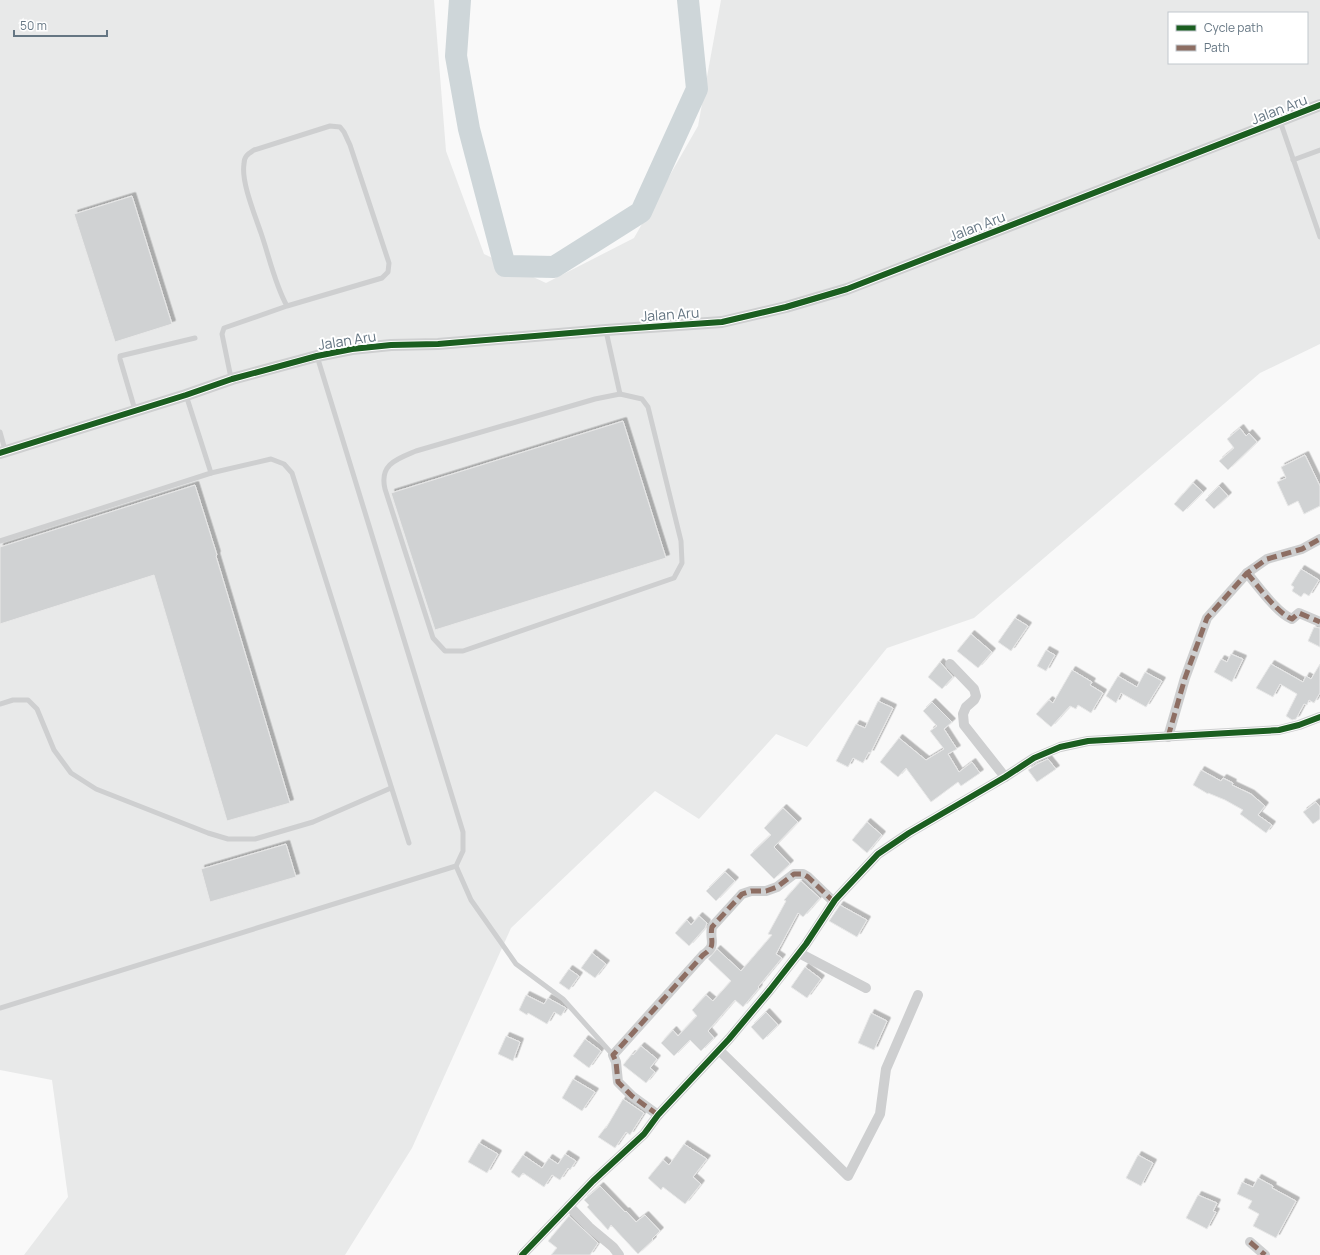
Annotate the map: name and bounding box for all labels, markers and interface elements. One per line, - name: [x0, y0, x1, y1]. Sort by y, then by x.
- scale bar: [14, 12, 107, 38]
- legend: [1168, 12, 1308, 64]
- text: 50 m: [20, 17, 47, 34]
- text: Cycle path: [1204, 19, 1263, 36]
- text: Path: [1204, 39, 1230, 56]
- street label: Jalan Aru: [1248, 90, 1310, 128]
- street label: Jalan Aru: [946, 207, 1008, 245]
- street label: Jalan Aru: [640, 302, 700, 326]
- street label: Jalan Aru: [317, 326, 377, 354]

